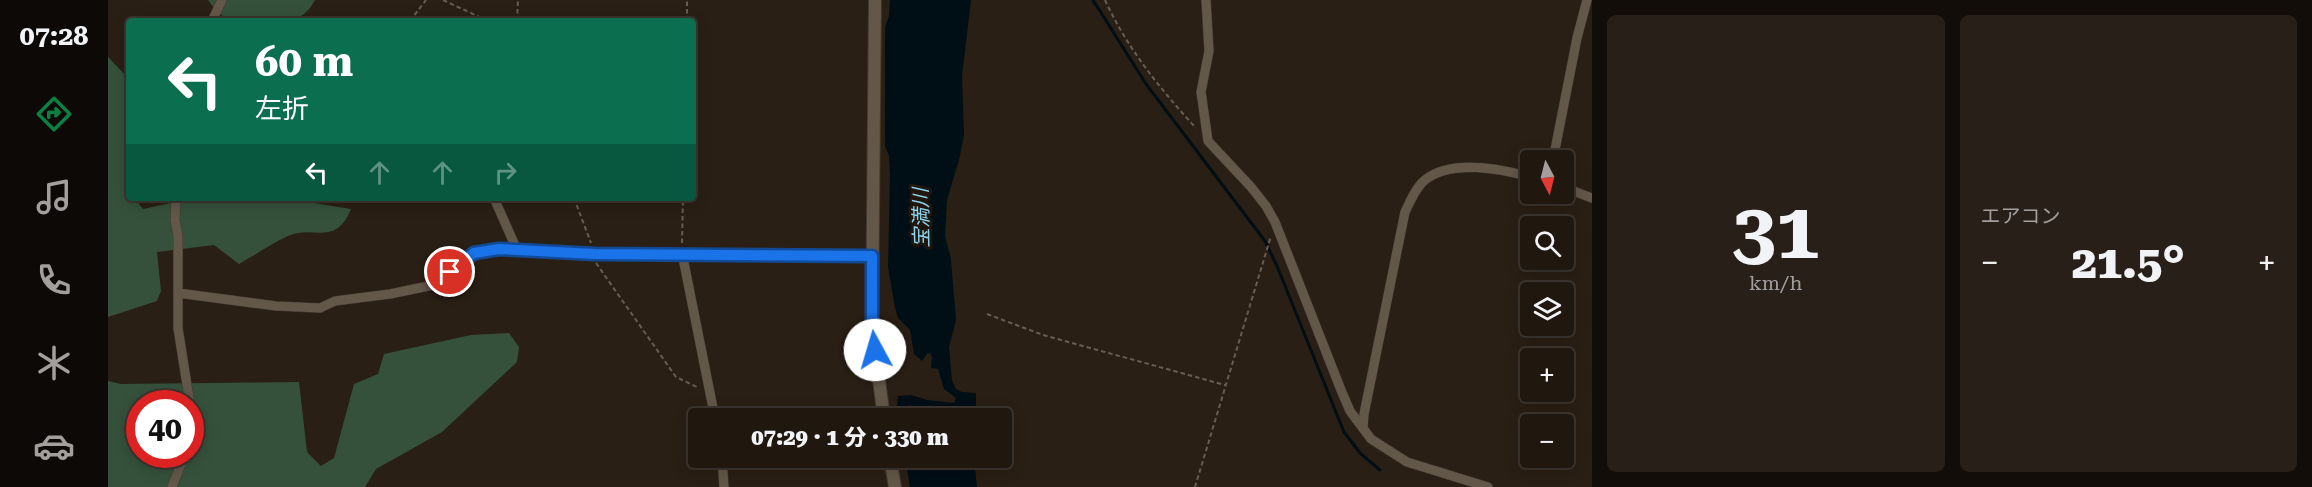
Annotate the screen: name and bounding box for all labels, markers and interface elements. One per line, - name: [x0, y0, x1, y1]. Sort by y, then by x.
- text: 07:28: [20, 20, 88, 52]
- text: 60 m: [255, 37, 353, 86]
- icon: left: [156, 42, 234, 120]
- icon: directions: [33, 93, 75, 135]
- text: 左折: [255, 93, 309, 125]
- north arrow: [1520, 150, 1574, 204]
- map controls: [1520, 150, 1574, 468]
- icon: left: [300, 156, 333, 189]
- icon: ahead: [363, 156, 396, 189]
- icon: ahead: [426, 156, 459, 189]
- icon: right: [489, 156, 522, 189]
- icon: music: [33, 176, 75, 218]
- water label: 宝満川: [908, 186, 934, 248]
- text: 31: [1732, 186, 1819, 277]
- text: エアコン: [1981, 204, 2061, 228]
- button: search: [1520, 216, 1574, 270]
- text: 21.5°: [2072, 236, 2185, 289]
- text: −: [1981, 243, 1999, 282]
- text: +: [2258, 243, 2276, 282]
- pin: [424, 246, 475, 297]
- icon: arrive: [433, 255, 466, 288]
- icon: phone: [33, 259, 75, 301]
- text: km/h: [1749, 271, 1803, 295]
- button: layers: [1520, 282, 1574, 336]
- position arrow: [843, 318, 907, 382]
- icon: climate: [33, 342, 75, 384]
- button: +: [1520, 348, 1574, 402]
- speed limit sign: 40: [126, 390, 204, 468]
- button: −: [1520, 414, 1574, 468]
- icon: car: [33, 425, 75, 467]
- text: 07:29 · 1 分 · 330 m: [751, 425, 949, 450]

